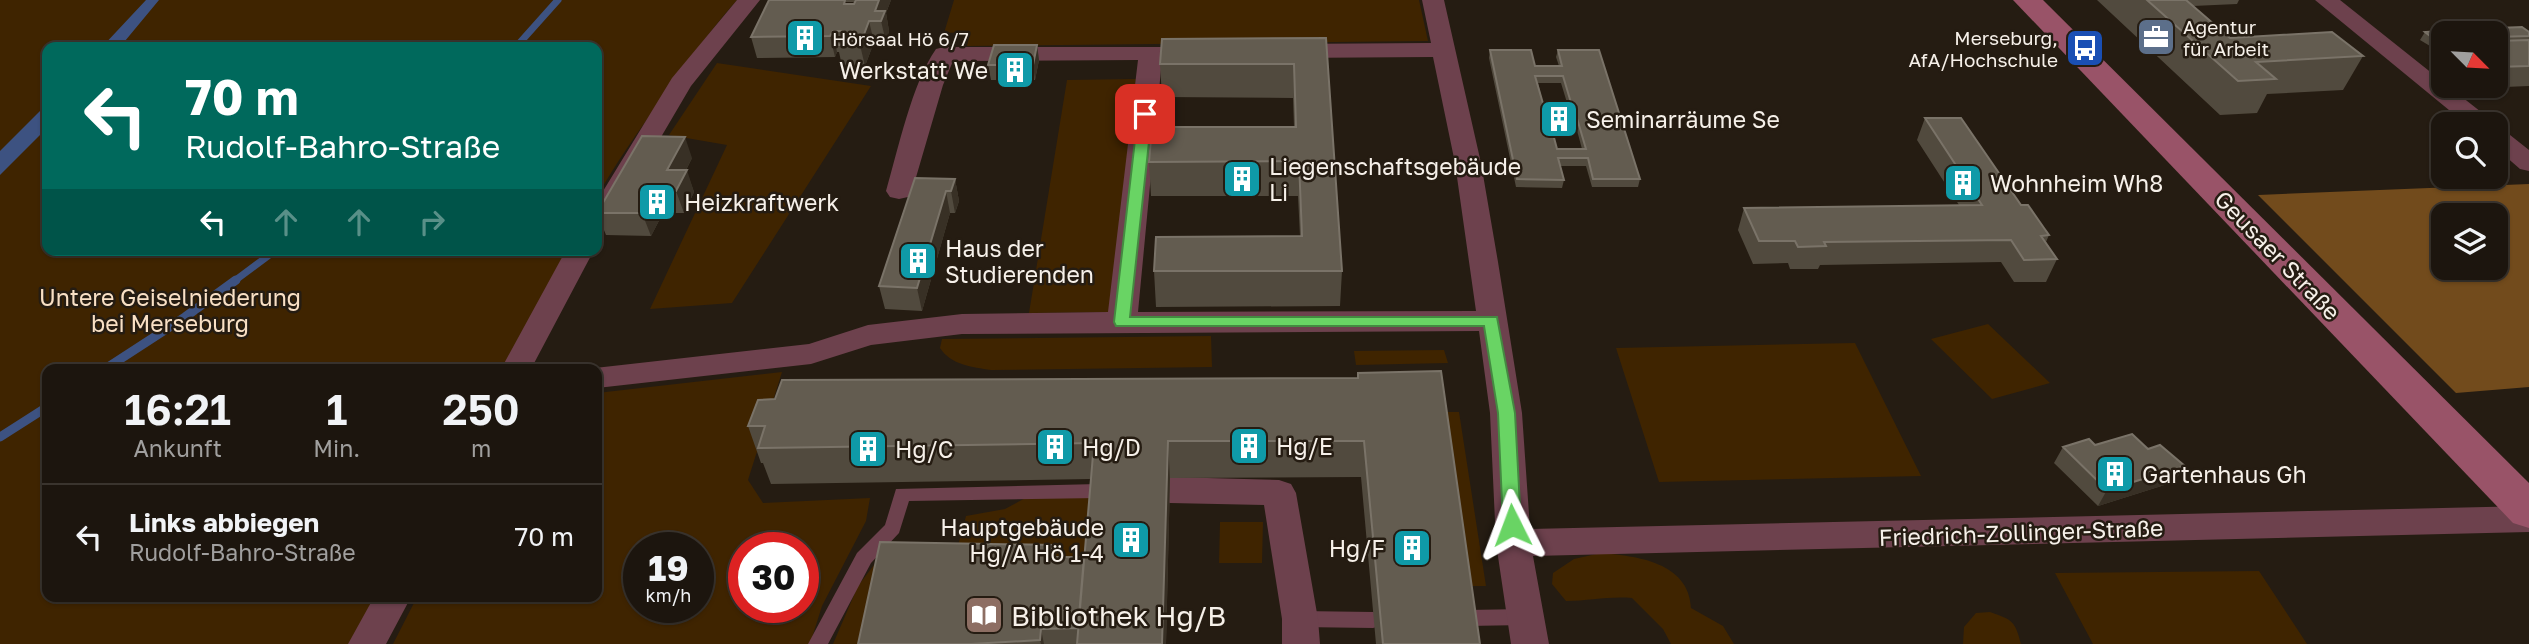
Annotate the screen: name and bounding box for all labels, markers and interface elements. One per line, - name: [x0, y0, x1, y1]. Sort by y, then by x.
- place label: Agentur für Arbeit: [2183, 15, 2269, 60]
- office icon: Agentur für Arbeit: [2135, 16, 2177, 58]
- building icon: Hörsaal Hö 6/7: [784, 17, 826, 59]
- north arrow: [2431, 21, 2508, 98]
- map controls: [2431, 21, 2508, 280]
- place label: Merseburg, AfA/Hochschule: [1908, 26, 2058, 71]
- place label: Hörsaal Hö 6/7: [832, 27, 969, 50]
- bus stop icon: Merseburg, AfA/Hochschule: [2064, 27, 2106, 69]
- building icon: Werkstatt We: [994, 49, 1036, 91]
- place label: Werkstatt We: [839, 56, 988, 84]
- text: 70 m: [185, 67, 299, 126]
- icon: left: [70, 70, 161, 161]
- pin: [1115, 84, 1175, 144]
- icon: arrive: [1126, 95, 1164, 133]
- building icon: Seminarräume Se: [1538, 98, 1580, 140]
- place label: Seminarräume Se: [1586, 105, 1780, 133]
- button: search: [2431, 112, 2508, 189]
- text: Rudolf-Bahro-Straße: [185, 127, 500, 165]
- place label: Liegenschaftsgebäude Li: [1269, 152, 1521, 206]
- building icon: Liegenschaftsgebäude Li: [1221, 158, 1263, 200]
- building icon: Wohnheim Wh8: [1942, 162, 1984, 204]
- place label: Wohnheim Wh8: [1990, 169, 2163, 197]
- building icon: Heizkraftwerk: [636, 181, 678, 223]
- street label: Geusaer Straße: [2209, 185, 2347, 325]
- place label: Heizkraftwerk: [684, 188, 839, 216]
- icon: left: [194, 203, 232, 241]
- icon: ahead: [267, 203, 305, 241]
- icon: ahead: [340, 203, 378, 241]
- icon: right: [413, 203, 451, 241]
- button: layers: [2431, 203, 2508, 280]
- place label: Haus der Studierenden: [945, 234, 1094, 288]
- building icon: Haus der Studierenden: [897, 240, 939, 282]
- park label: Untere Geiselniederung bei Merseburg: [39, 283, 301, 337]
- text: 16:21: [124, 384, 231, 434]
- text: 1: [326, 384, 347, 434]
- text: 250: [443, 384, 520, 434]
- building icon: Hg/E: [1228, 425, 1270, 467]
- building icon: Hg/D: [1034, 426, 1076, 468]
- building icon: Hg/C: [847, 428, 889, 470]
- place label: Hg/E: [1276, 432, 1333, 460]
- place label: Hg/D: [1082, 433, 1141, 461]
- text: Ankunft: [133, 434, 222, 462]
- text: Min.: [313, 434, 360, 462]
- text: m: [471, 434, 491, 462]
- place label: Hg/C: [895, 435, 953, 463]
- building icon: Gartenhaus Gh: [2094, 453, 2136, 495]
- place label: Gartenhaus Gh: [2142, 460, 2307, 488]
- position arrow: [1475, 488, 1549, 562]
- text: Links abbiegen: [129, 507, 319, 538]
- place label: Hauptgebäude Hg/A Hö 1-4: [940, 513, 1104, 567]
- street label: Friedrich-Zollinger-Straße: [1878, 513, 2164, 551]
- icon: left: [70, 518, 108, 556]
- building icon: Hauptgebäude Hg/A Hö 1-4: [1110, 519, 1152, 561]
- text: 70 m: [515, 521, 574, 552]
- building icon: Hg/F: [1391, 527, 1433, 569]
- speed limit sign: 30: [728, 532, 819, 623]
- place label: Hg/F: [1329, 534, 1385, 562]
- text: Rudolf-Bahro-Straße: [129, 538, 356, 566]
- text: 19: [648, 547, 689, 589]
- text: km/h: [646, 584, 691, 606]
- library icon: Bibliothek Hg/B: [963, 594, 1005, 636]
- place label: Bibliothek Hg/B: [1011, 599, 1226, 632]

